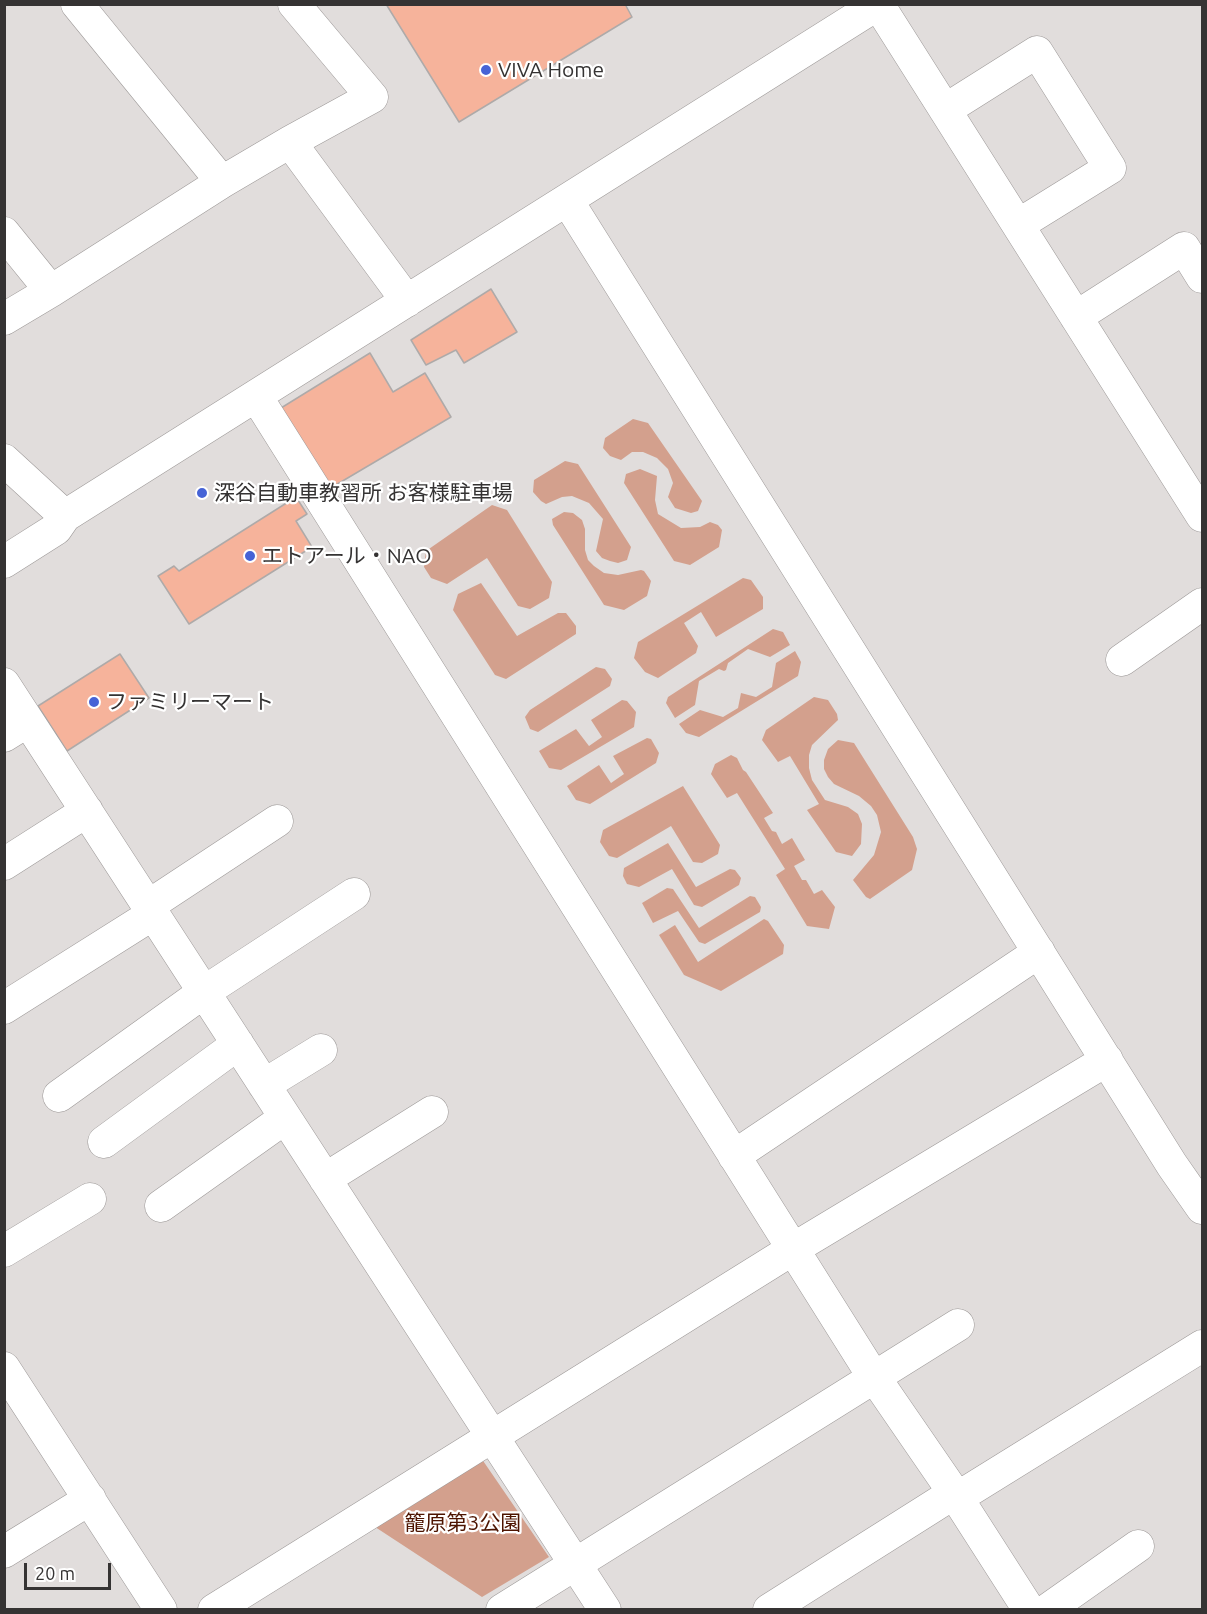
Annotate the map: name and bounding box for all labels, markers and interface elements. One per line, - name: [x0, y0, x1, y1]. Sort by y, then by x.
- place label: VIVA Home: [498, 57, 604, 83]
- marker: VIVA Home: [479, 63, 493, 77]
- place label: 深谷自動車教習所 お客様駐車場: [214, 480, 513, 506]
- marker: 深谷自動車教習所 お客様駐車場: [195, 486, 209, 500]
- place label: エトアール・NAO: [262, 543, 431, 569]
- marker: エトアール・NAO: [243, 549, 257, 563]
- place label: ファミリーマート: [106, 689, 274, 715]
- marker: ファミリーマート: [87, 695, 101, 709]
- park label: 籠原第3公園: [405, 1510, 521, 1536]
- scale bar: [27, 1551, 114, 1589]
- text: 20 m: [35, 1563, 75, 1583]

